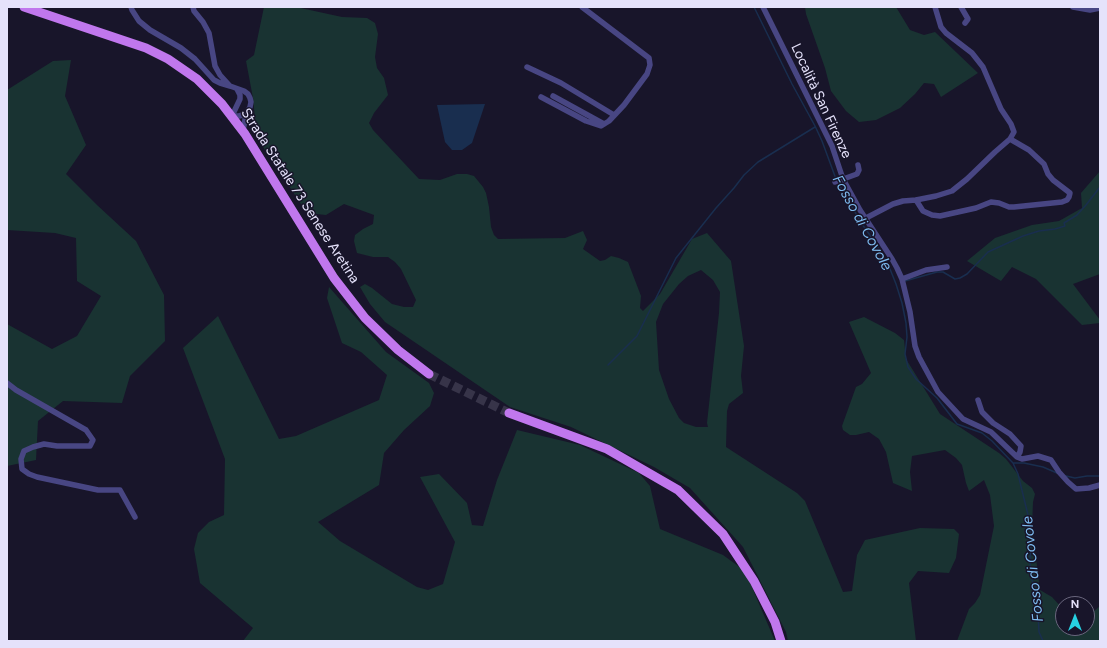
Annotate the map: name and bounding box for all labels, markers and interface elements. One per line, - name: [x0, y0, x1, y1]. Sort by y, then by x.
- street label: Località San Firenze: [787, 41, 855, 161]
- street label: Strada Statale 73 Senese Aretina: [237, 105, 363, 287]
- water label: Fosso di Covole: [828, 172, 896, 274]
- water label: Fosso di Covole: [1018, 515, 1048, 623]
- north arrow: [1055, 596, 1095, 636]
- text: N: [1071, 598, 1079, 611]

